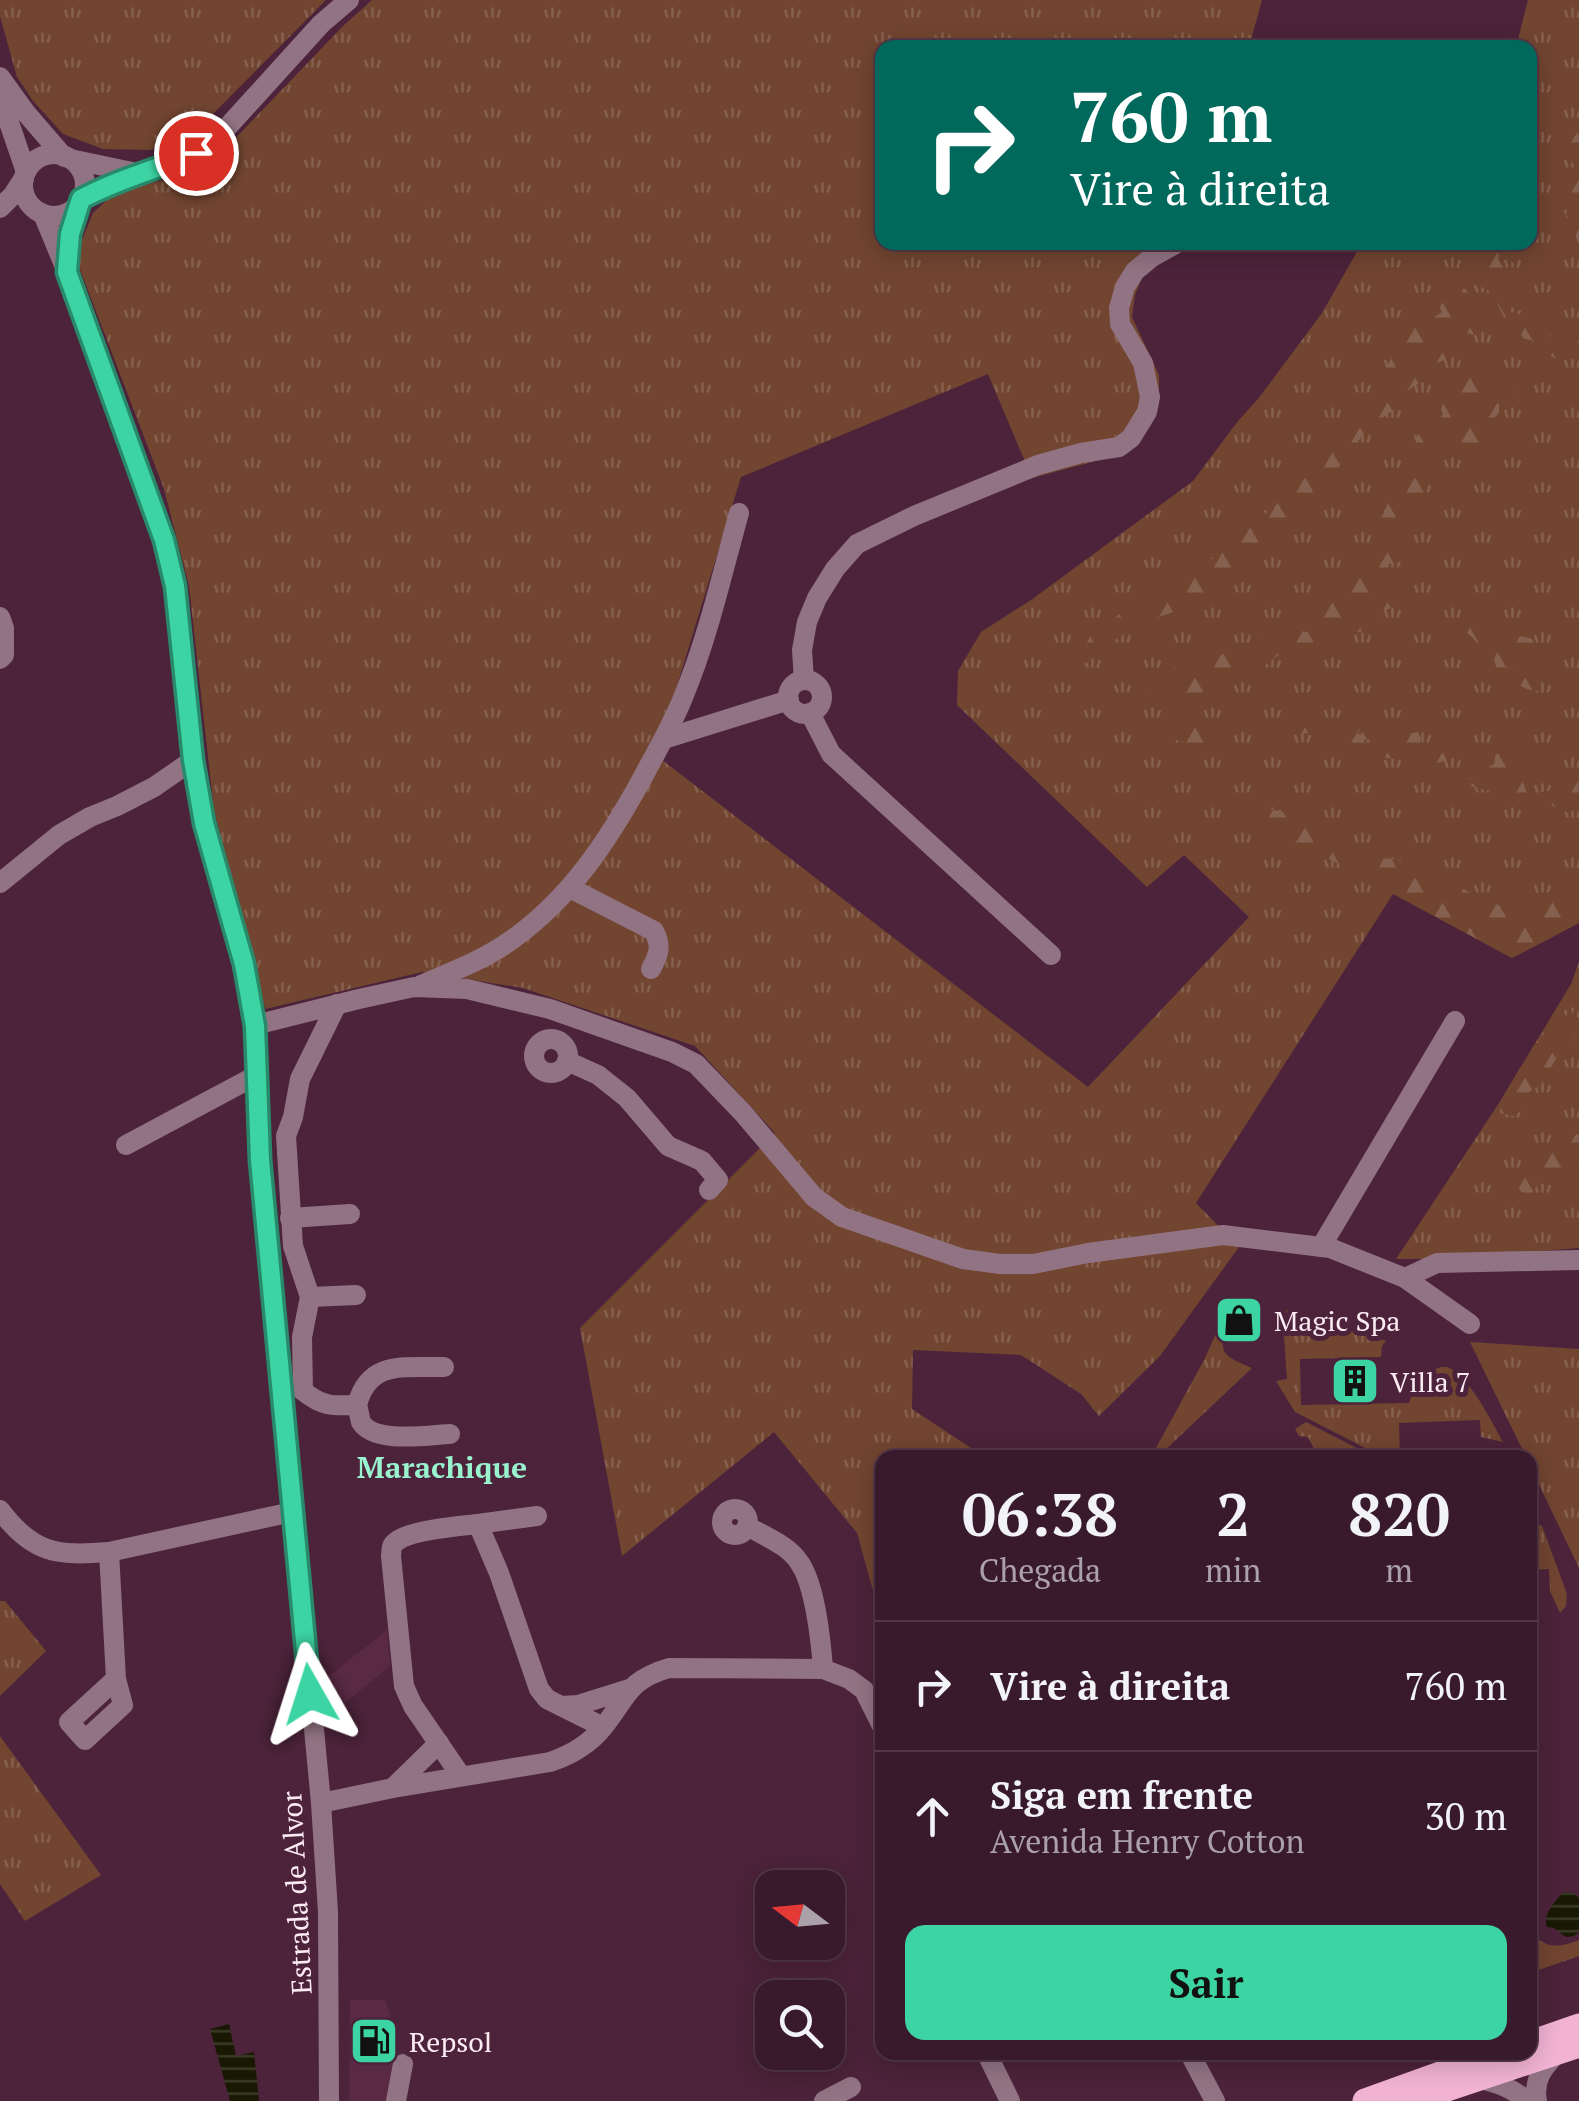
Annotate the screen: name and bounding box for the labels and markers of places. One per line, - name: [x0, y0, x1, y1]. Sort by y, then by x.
- pin: [154, 111, 239, 196]
- shop icon: Magic Spa: [1213, 1294, 1265, 1346]
- place label: Magic Spa: [1274, 1302, 1400, 1339]
- building icon: Villa 7: [1329, 1355, 1381, 1407]
- place label: Villa 7: [1390, 1363, 1470, 1400]
- fuel station icon: Repsol: [348, 2015, 400, 2067]
- place label: Repsol: [409, 2023, 492, 2060]

